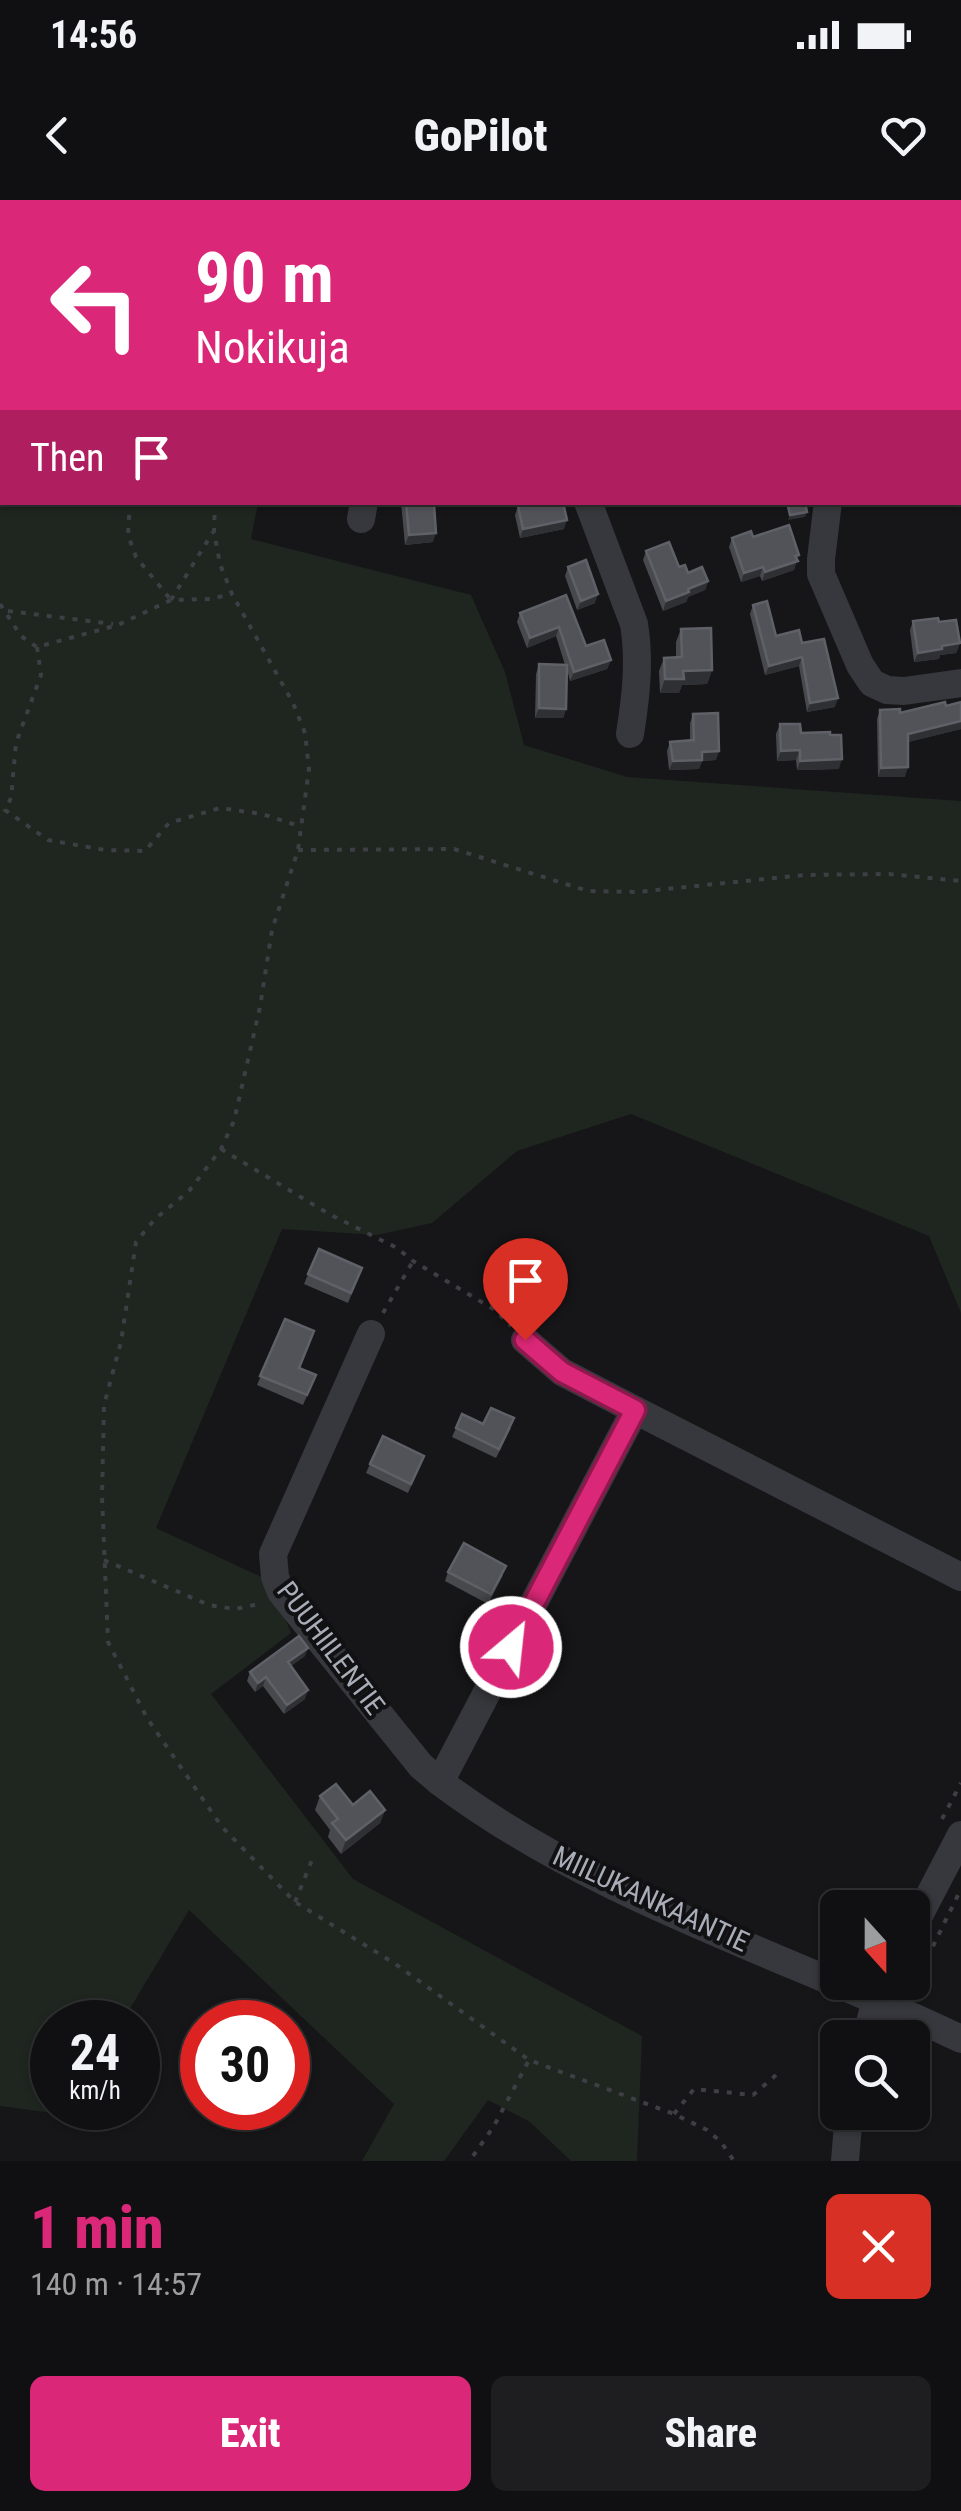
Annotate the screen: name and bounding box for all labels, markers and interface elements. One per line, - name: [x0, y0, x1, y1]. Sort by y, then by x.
- text: 14:56: [50, 13, 137, 57]
- icon: back: [30, 108, 85, 163]
- icon: heart: [876, 108, 931, 163]
- text: GoPilot: [414, 109, 547, 162]
- text: 90 m: [195, 237, 334, 319]
- icon: left: [30, 240, 160, 370]
- text: Nokikuja: [195, 321, 350, 374]
- icon: arrive: [124, 430, 179, 485]
- text: Then: [30, 436, 104, 480]
- pin: [483, 1238, 568, 1341]
- icon: arrive: [498, 1253, 553, 1308]
- street label: PUUHIILENTIE: [270, 1575, 392, 1721]
- position arrow: [459, 1595, 563, 1699]
- street label: MIILUKANKAANTIE: [548, 1839, 754, 1959]
- north arrow: [820, 1890, 930, 2000]
- map controls: [820, 1890, 930, 2130]
- speed limit sign: 30: [180, 2000, 310, 2130]
- button: search: [820, 2020, 930, 2130]
- text: 24: [70, 2024, 120, 2082]
- text: km/h: [69, 2076, 121, 2105]
- text: 1 min: [30, 2192, 164, 2263]
- button: close: [826, 2194, 931, 2299]
- text: 140 m · 14:57: [30, 2265, 202, 2303]
- button: Exit: [30, 2376, 471, 2491]
- button: Share: [491, 2376, 931, 2491]

